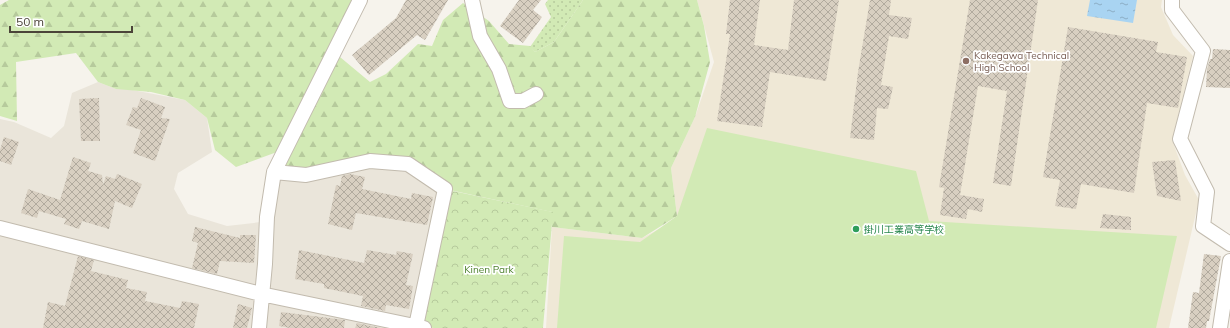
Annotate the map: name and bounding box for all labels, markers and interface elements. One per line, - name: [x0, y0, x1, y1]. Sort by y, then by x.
- scale bar: [10, 8, 132, 34]
- text: 50 m: [16, 14, 44, 29]
- place label: Kakegawa Technical High School: [974, 49, 1069, 74]
- marker: Kakegawa Technical High School: [961, 56, 971, 66]
- place label: 掛川工業高等学校: [864, 223, 944, 236]
- marker: 掛川工業高等学校: [851, 224, 861, 234]
- park label: Kinen Park: [464, 263, 515, 276]

